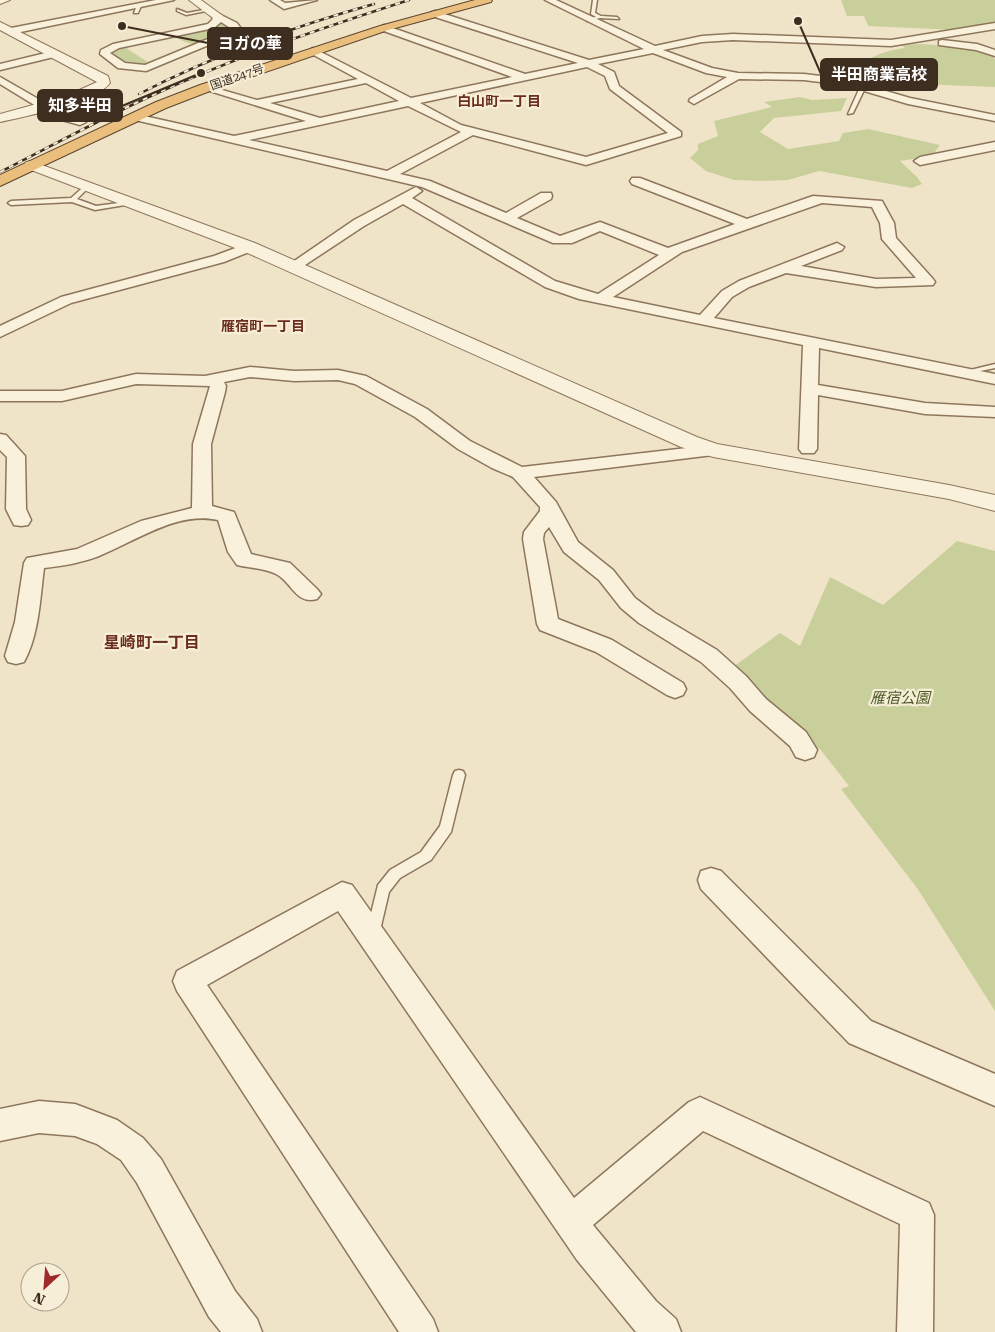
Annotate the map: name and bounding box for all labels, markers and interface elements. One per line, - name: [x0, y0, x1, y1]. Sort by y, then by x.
- callout: ヨガの華: [208, 28, 292, 59]
- text: ヨガの華: [218, 34, 282, 53]
- callout: 半田商業高校: [821, 59, 937, 90]
- street label: 国道247号: [208, 61, 266, 93]
- text: 半田商業高校: [831, 65, 927, 84]
- callout: 知多半田: [38, 90, 122, 121]
- district label: 白山町一丁目: [457, 93, 541, 109]
- text: 知多半田: [48, 96, 112, 115]
- district label: 雁宿町一丁目: [221, 318, 305, 334]
- district label: 星崎町一丁目: [104, 633, 200, 652]
- park label: 雁宿公園: [870, 689, 932, 707]
- north arrow: [20, 1262, 70, 1312]
- text: N: [31, 1289, 48, 1308]

